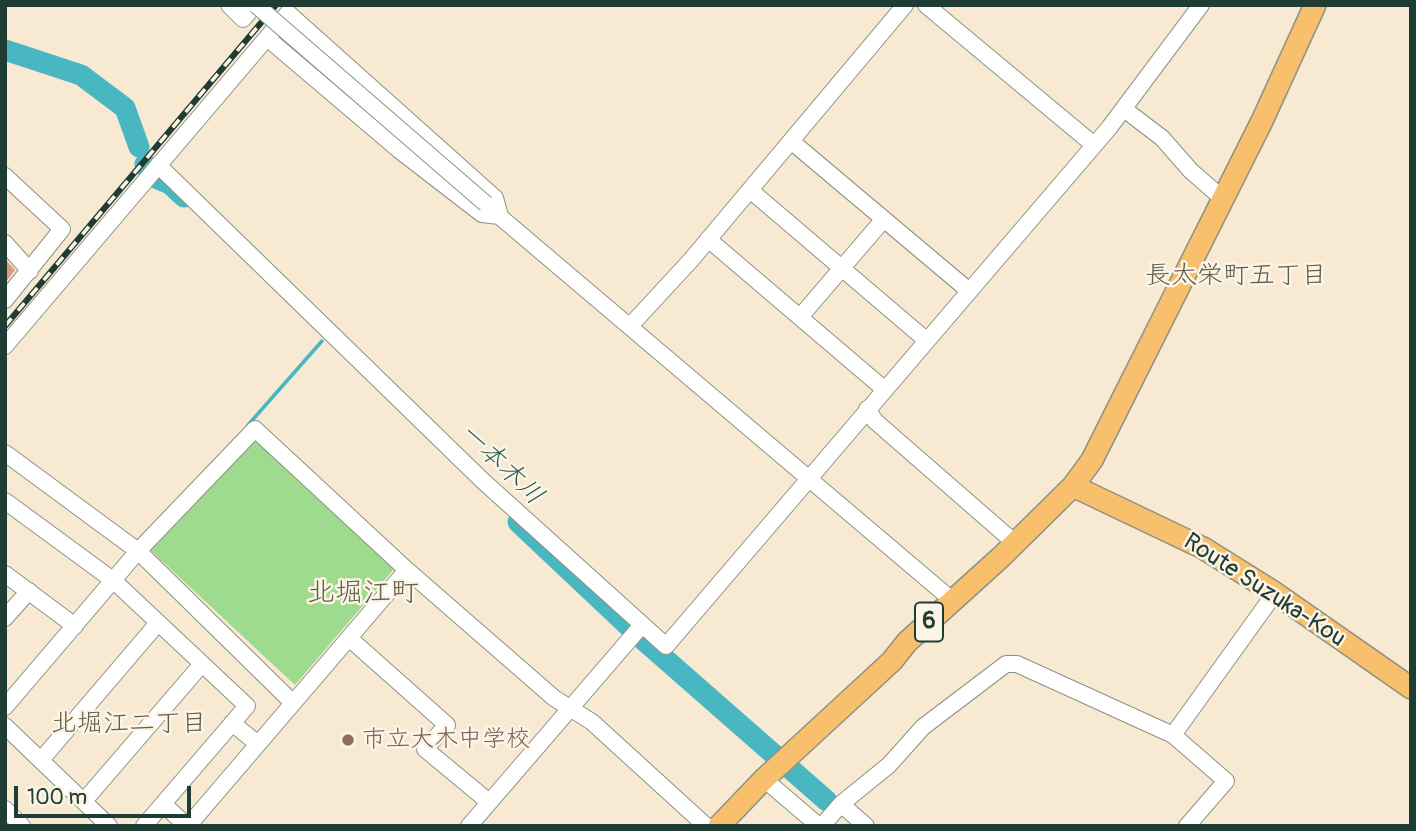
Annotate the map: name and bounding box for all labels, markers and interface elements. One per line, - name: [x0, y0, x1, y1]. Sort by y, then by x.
- district label: 長太栄町五丁目: [1145, 260, 1327, 292]
- water label: 一本木川: [453, 418, 549, 512]
- street label: Route Suzuka-Kou: [1178, 528, 1350, 654]
- district label: 北堀江町: [307, 577, 419, 611]
- road number: 6: [915, 602, 943, 642]
- district label: 北堀江二丁目: [51, 708, 207, 740]
- place label: 市立大木中学校: [362, 726, 530, 754]
- marker: 市立大木中学校: [340, 732, 356, 748]
- scale bar: [18, 772, 194, 816]
- text: 100 m: [27, 784, 87, 811]

